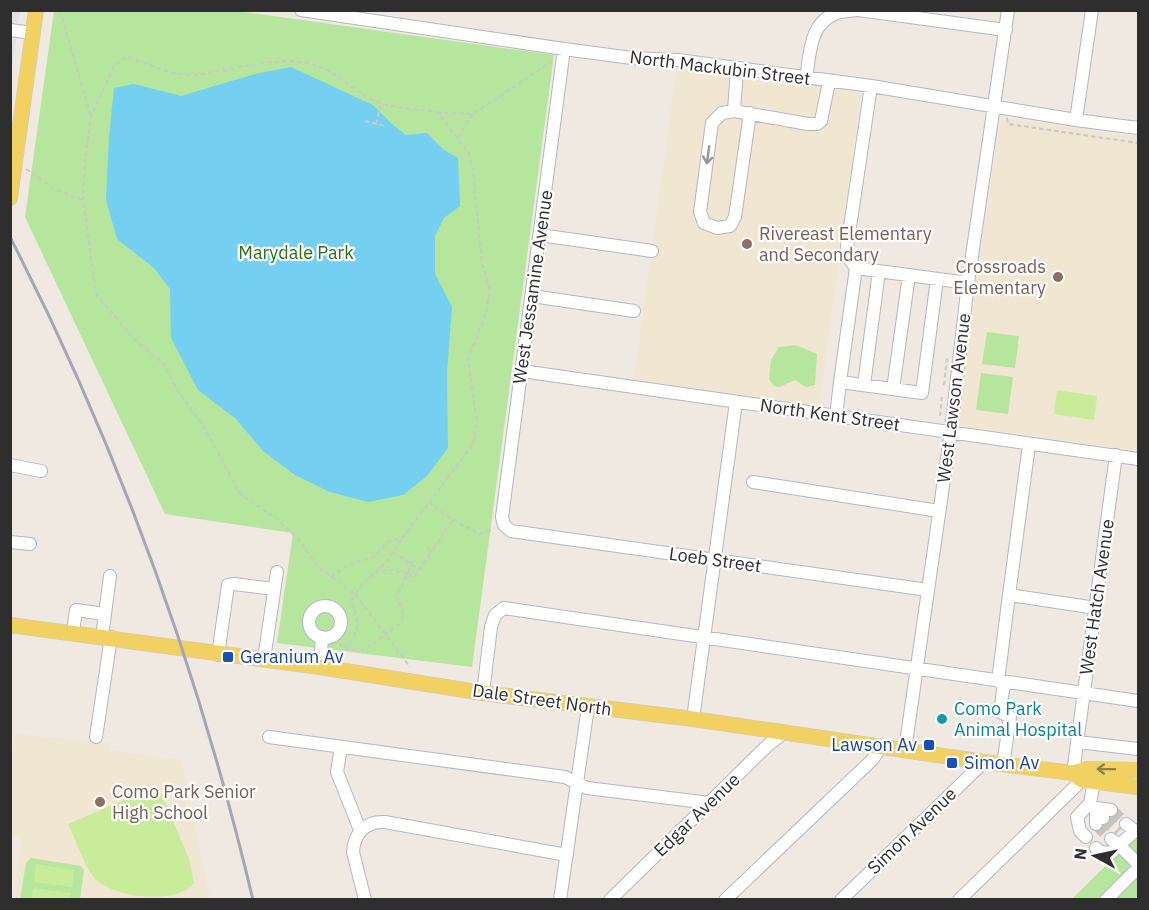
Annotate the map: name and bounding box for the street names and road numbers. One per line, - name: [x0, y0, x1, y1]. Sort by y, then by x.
- street label: North Mackubin Street: [628, 45, 812, 90]
- street label: West Jessamine Avenue: [508, 188, 558, 385]
- street label: West Lawson Avenue: [932, 312, 975, 484]
- street label: North Kent Street: [759, 393, 902, 436]
- street label: West Hatch Avenue: [1074, 517, 1119, 676]
- street label: Loeb Street: [667, 542, 763, 577]
- street label: Dale Street North: [471, 678, 613, 721]
- street label: Edgar Avenue: [649, 768, 745, 861]
- street label: Simon Avenue: [862, 782, 961, 879]

